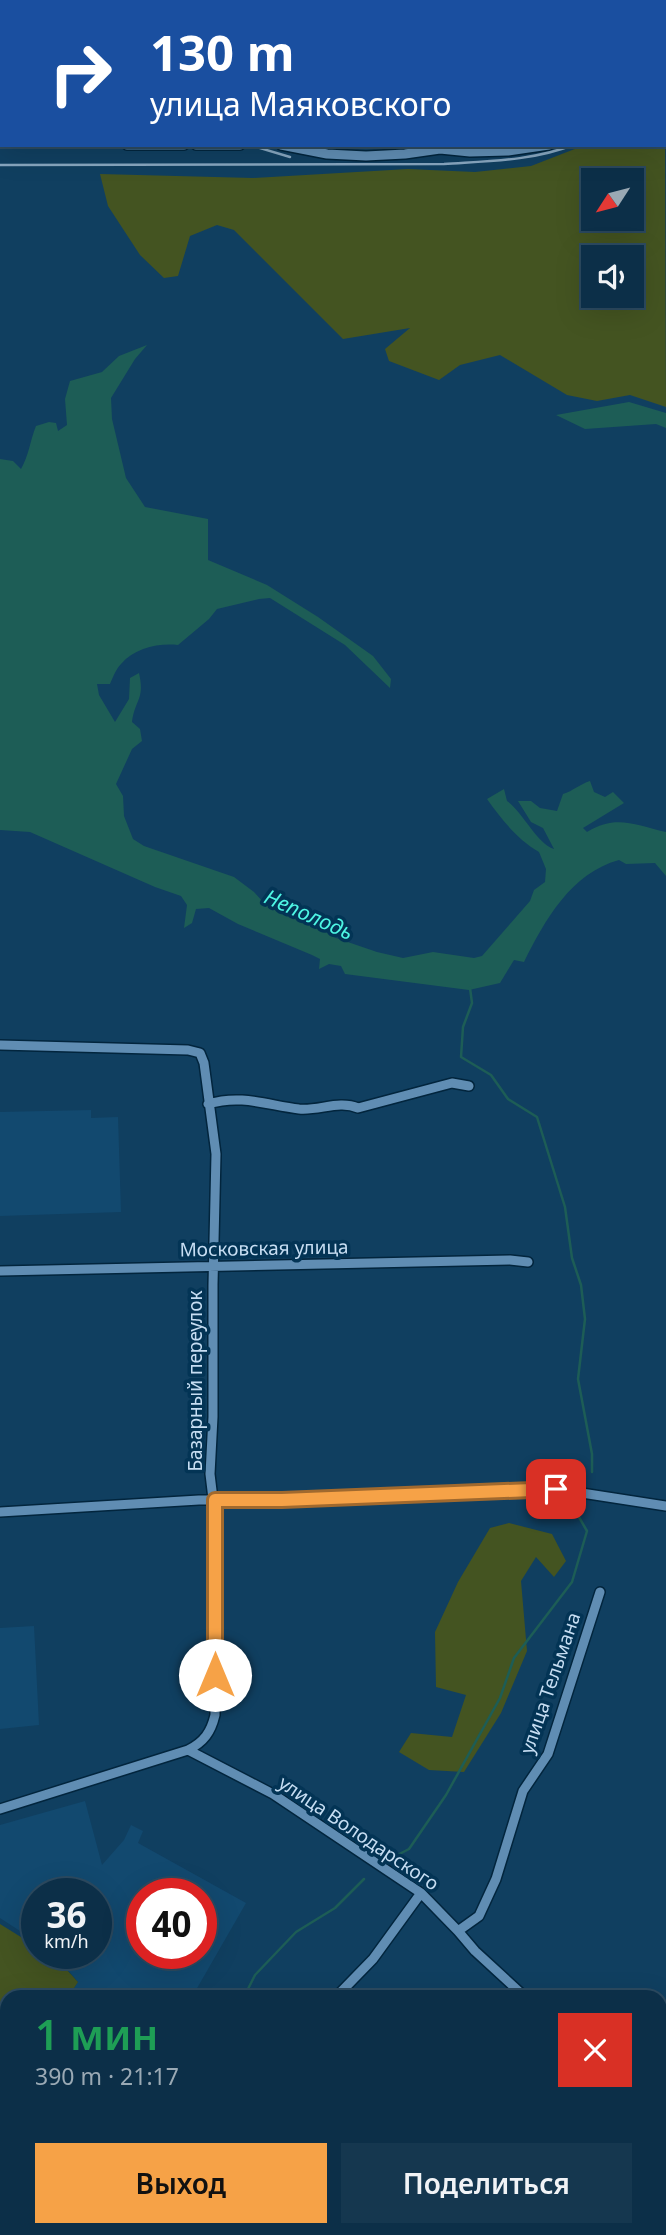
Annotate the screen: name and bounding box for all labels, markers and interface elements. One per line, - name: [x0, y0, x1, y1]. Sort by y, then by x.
- text: 130 m: [150, 19, 295, 85]
- icon: right: [35, 28, 126, 119]
- text: улица Маяковского: [150, 82, 452, 125]
- north arrow: [581, 168, 644, 231]
- map controls: [581, 168, 644, 308]
- button: sound: [581, 245, 644, 308]
- water label: Неполодь: [260, 882, 358, 946]
- street label: Московская улица: [179, 1234, 349, 1262]
- street label: Базарный переулок: [182, 1290, 208, 1472]
- pin: [526, 1459, 586, 1519]
- icon: arrive: [537, 1470, 575, 1508]
- street label: улица Тельмана: [514, 1609, 586, 1757]
- position arrow: [178, 1638, 252, 1712]
- street label: улица Володарского: [274, 1770, 444, 1896]
- speed limit sign: 40: [126, 1878, 217, 1969]
- text: 36: [46, 1891, 87, 1938]
- text: km/h: [44, 1929, 89, 1953]
- text: 1 мин: [35, 2005, 158, 2062]
- button: close: [558, 2013, 632, 2087]
- text: 390 m · 21:17: [35, 2060, 179, 2092]
- button: Выход: [35, 2143, 327, 2223]
- button: Поделиться: [341, 2143, 632, 2223]

